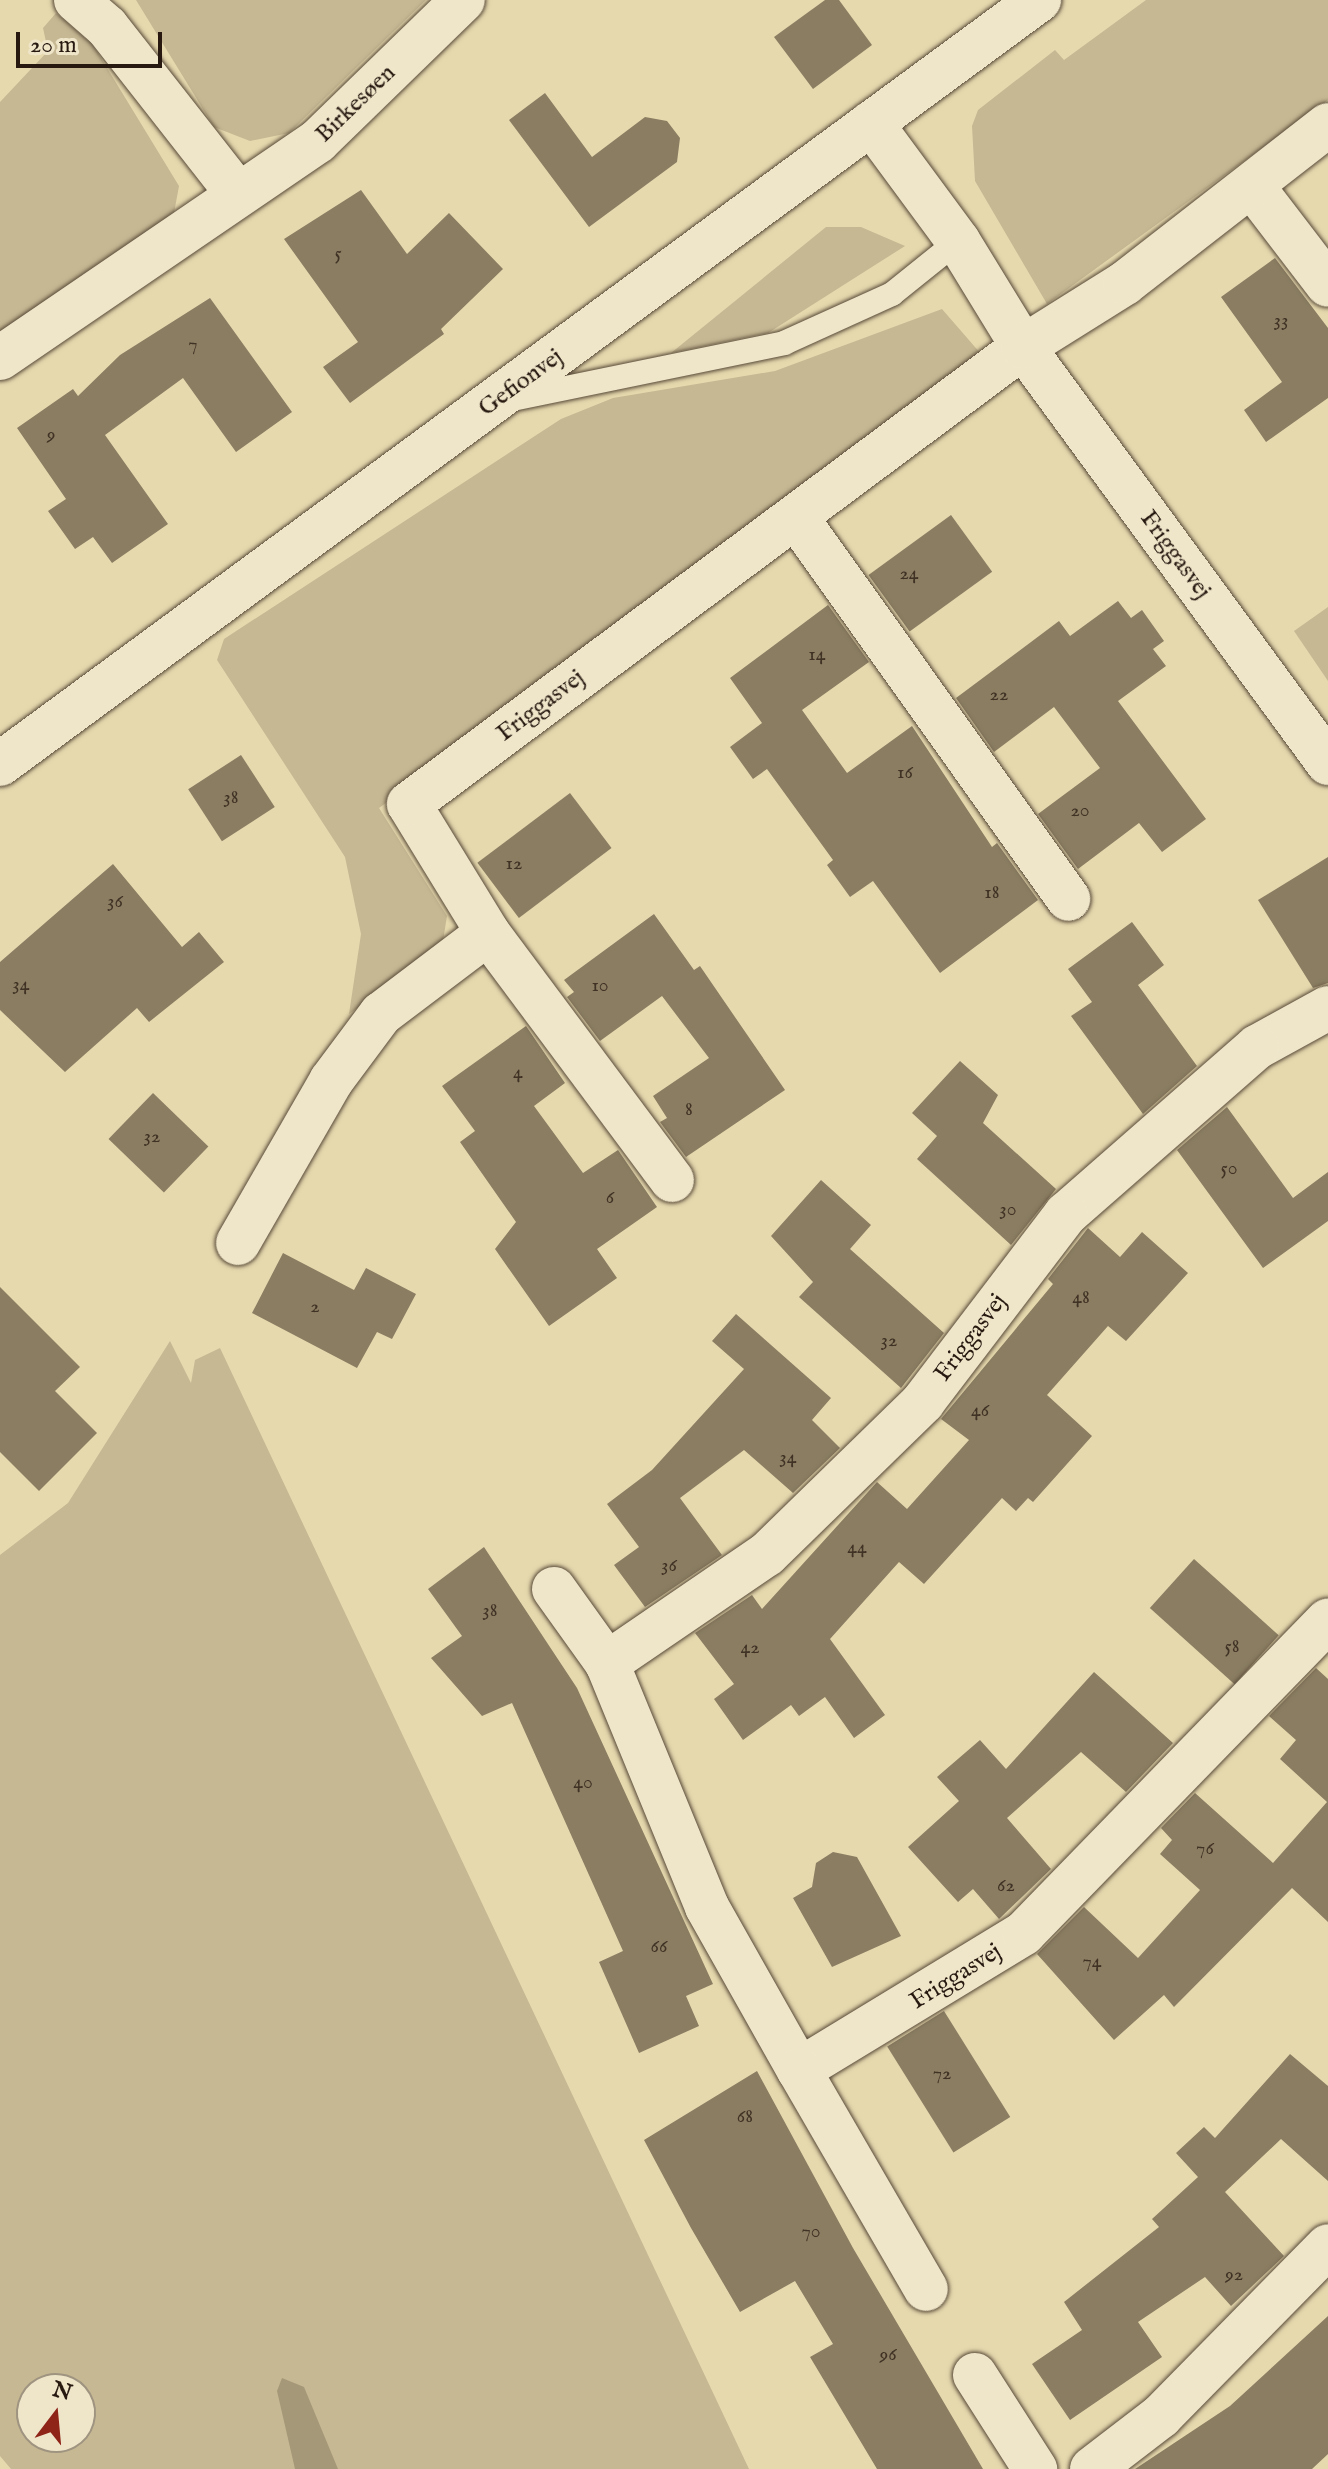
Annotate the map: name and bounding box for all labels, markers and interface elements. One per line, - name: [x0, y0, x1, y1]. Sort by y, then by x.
- scale bar: [20, 16, 166, 66]
- text: 20 m: [30, 30, 77, 61]
- street label: Birkesøen: [310, 59, 402, 149]
- house number: 5: [334, 241, 342, 265]
- house number: 33: [1274, 308, 1288, 332]
- house number: 7: [188, 332, 198, 356]
- street label: Gefionvej: [473, 343, 569, 423]
- house number: 9: [47, 422, 55, 446]
- street label: Friggasvej: [1133, 505, 1217, 605]
- house number: 24: [899, 561, 919, 585]
- house number: 14: [808, 642, 826, 666]
- street label: Friggasvej: [492, 664, 590, 748]
- house number: 22: [990, 682, 1008, 706]
- house number: 16: [897, 760, 913, 784]
- house number: 38: [223, 785, 239, 809]
- house number: 20: [1070, 798, 1090, 822]
- house number: 12: [506, 851, 522, 875]
- house number: 18: [984, 880, 1000, 904]
- house number: 36: [107, 889, 123, 913]
- house number: 34: [12, 972, 30, 996]
- house number: 10: [591, 973, 609, 997]
- house number: 4: [513, 1060, 523, 1084]
- house number: 8: [685, 1097, 693, 1121]
- house number: 32: [144, 1124, 160, 1148]
- house number: 50: [1221, 1156, 1237, 1180]
- house number: 6: [606, 1185, 614, 1209]
- house number: 30: [999, 1197, 1017, 1221]
- house number: 48: [1072, 1285, 1090, 1309]
- street label: Friggasvej: [929, 1289, 1013, 1387]
- house number: 2: [310, 1294, 320, 1318]
- house number: 32: [881, 1328, 897, 1352]
- house number: 46: [971, 1398, 989, 1422]
- house number: 34: [779, 1445, 797, 1469]
- house number: 44: [847, 1535, 867, 1559]
- house number: 36: [661, 1553, 677, 1577]
- house number: 38: [482, 1598, 498, 1622]
- house number: 58: [1224, 1634, 1240, 1658]
- house number: 42: [740, 1635, 760, 1659]
- house number: 40: [573, 1770, 593, 1794]
- house number: 76: [1196, 1836, 1214, 1860]
- house number: 62: [997, 1873, 1015, 1897]
- house number: 66: [651, 1934, 667, 1958]
- street label: Friggasvej: [905, 1938, 1007, 2016]
- house number: 74: [1082, 1949, 1102, 1973]
- house number: 72: [933, 2061, 951, 2085]
- house number: 68: [737, 2104, 753, 2128]
- house number: 70: [801, 2219, 821, 2243]
- house number: 92: [1225, 2262, 1243, 2286]
- house number: 96: [879, 2342, 897, 2366]
- north arrow: [16, 2373, 96, 2453]
- text: N: [49, 2376, 75, 2408]

